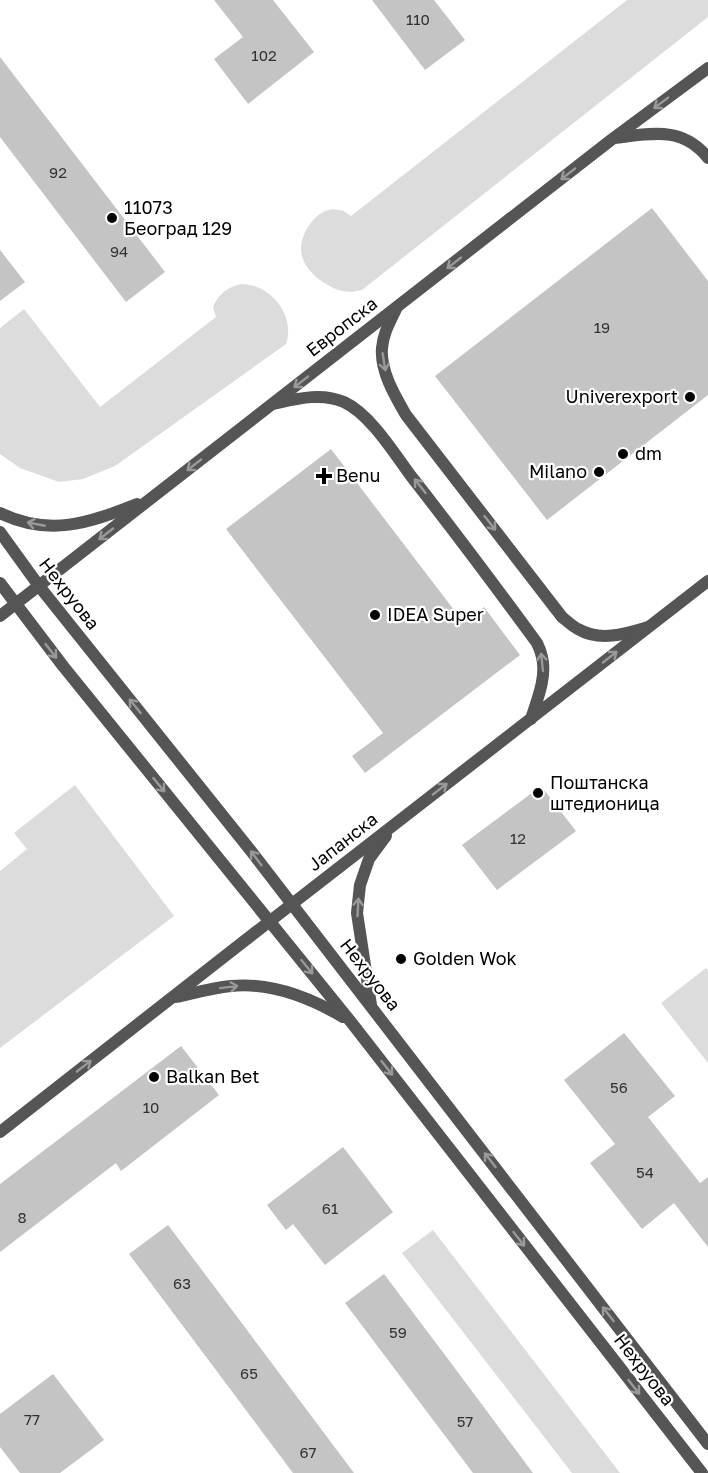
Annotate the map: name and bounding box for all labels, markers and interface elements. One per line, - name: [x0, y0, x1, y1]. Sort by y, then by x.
- house number: 110: [406, 10, 430, 28]
- house number: 102: [251, 46, 277, 64]
- one-way arrow: [654, 96, 670, 109]
- house number: 92: [49, 163, 67, 181]
- one-way arrow: [560, 168, 576, 181]
- place label: 11073 Београд 129: [124, 196, 232, 239]
- marker: 11073 Београд 129: [105, 211, 119, 225]
- house number: 94: [110, 242, 128, 260]
- one-way arrow: [446, 257, 462, 270]
- street label: Европска: [302, 292, 381, 361]
- house number: 19: [594, 318, 610, 336]
- one-way arrow: [378, 352, 389, 372]
- one-way arrow: [294, 375, 310, 388]
- place label: Univerexport: [566, 385, 678, 407]
- marker: Univerexport: [683, 390, 697, 404]
- place label: dm: [635, 442, 662, 464]
- marker: dm: [616, 447, 630, 461]
- one-way arrow: [187, 458, 203, 471]
- place label: Milano: [529, 460, 587, 482]
- place label: Benu: [336, 464, 380, 486]
- marker: Milano: [592, 465, 606, 479]
- marker: Benu: [317, 469, 331, 483]
- one-way arrow: [413, 479, 426, 495]
- one-way arrow: [484, 515, 497, 531]
- one-way arrow: [26, 518, 46, 529]
- one-way arrow: [98, 527, 114, 540]
- street label: Нехруова: [35, 553, 105, 634]
- place label: IDEA Super: [387, 603, 484, 625]
- marker: IDEA Super: [368, 608, 382, 622]
- one-way arrow: [44, 642, 57, 658]
- one-way arrow: [602, 651, 618, 664]
- one-way arrow: [536, 653, 547, 672]
- one-way arrow: [128, 698, 141, 714]
- place label: Поштанска штедионица: [550, 771, 660, 814]
- one-way arrow: [152, 777, 166, 792]
- one-way arrow: [431, 783, 447, 796]
- marker: Поштанска штедионица: [531, 786, 545, 800]
- street label: Јапанска: [303, 807, 382, 875]
- house number: 12: [510, 829, 526, 847]
- one-way arrow: [250, 850, 263, 866]
- one-way arrow: [353, 898, 364, 918]
- street label: Нехруова: [336, 934, 406, 1015]
- place label: Golden Wok: [413, 947, 517, 969]
- marker: Golden Wok: [394, 952, 408, 966]
- one-way arrow: [300, 959, 314, 974]
- one-way arrow: [218, 981, 238, 992]
- one-way arrow: [76, 1060, 92, 1073]
- one-way arrow: [380, 1060, 393, 1076]
- place label: Balkan Bet: [166, 1065, 259, 1087]
- marker: Balkan Bet: [147, 1070, 161, 1084]
- house number: 56: [610, 1078, 628, 1096]
- house number: 10: [143, 1098, 159, 1116]
- one-way arrow: [483, 1152, 496, 1168]
- house number: 54: [636, 1163, 654, 1181]
- house number: 61: [322, 1199, 338, 1217]
- house number: 8: [17, 1208, 27, 1226]
- one-way arrow: [512, 1231, 525, 1247]
- house number: 63: [173, 1274, 191, 1292]
- one-way arrow: [602, 1307, 615, 1323]
- house number: 59: [389, 1323, 407, 1341]
- street label: Нехруова: [610, 1329, 680, 1410]
- house number: 65: [240, 1364, 258, 1382]
- one-way arrow: [628, 1379, 641, 1395]
- house number: 77: [24, 1410, 40, 1428]
- house number: 57: [457, 1412, 473, 1430]
- house number: 67: [299, 1443, 317, 1461]

